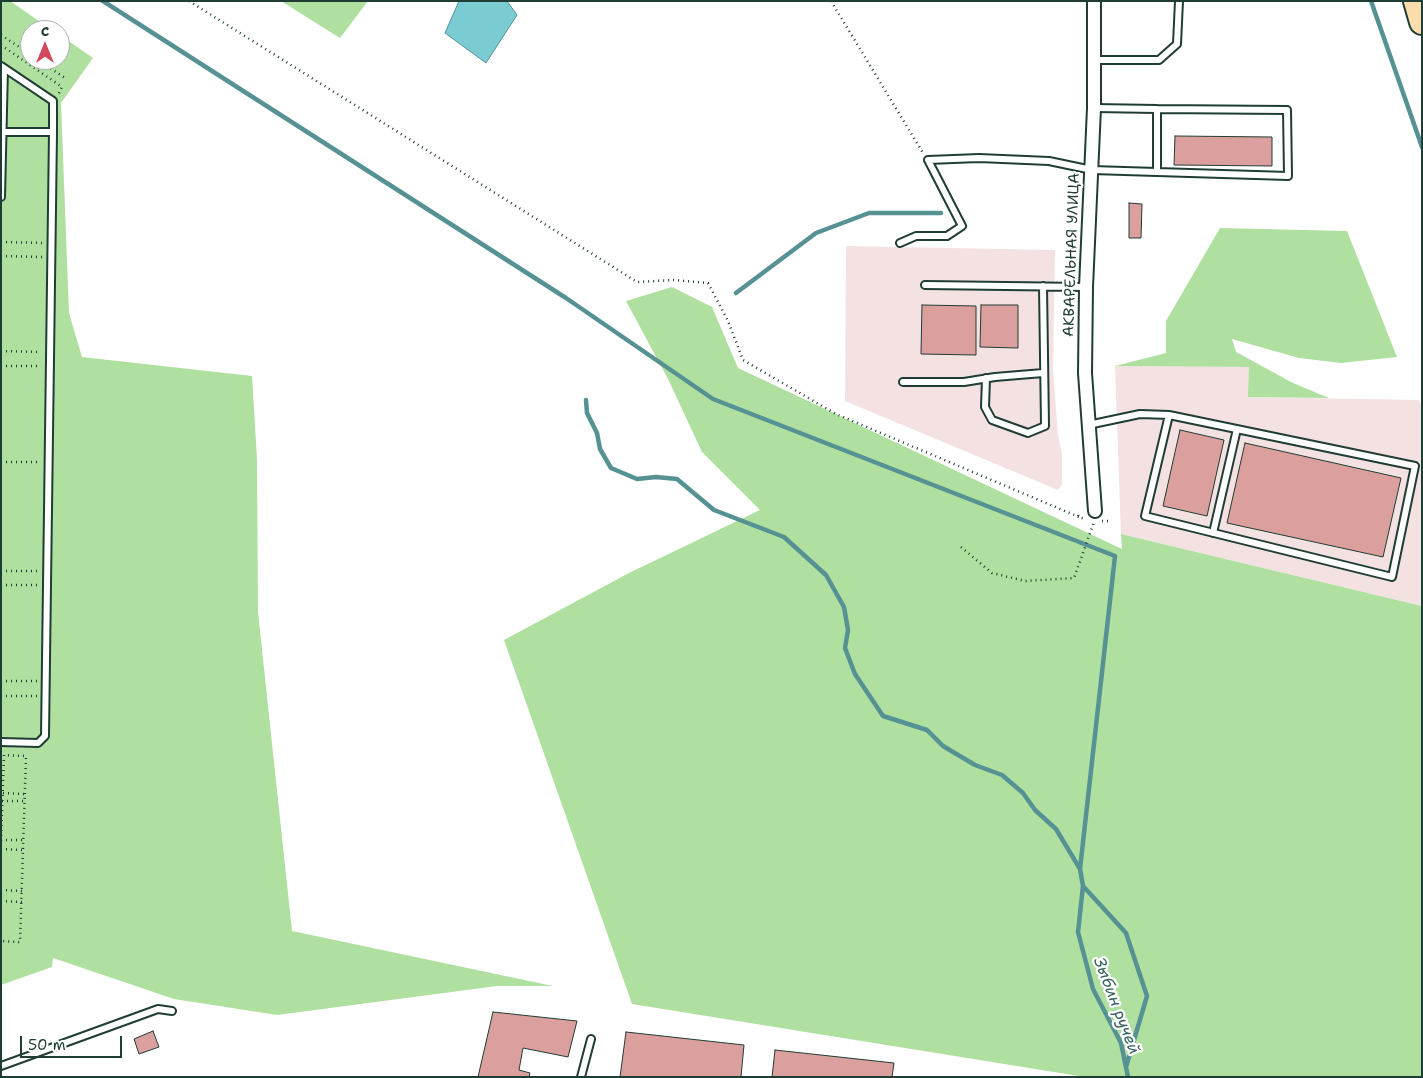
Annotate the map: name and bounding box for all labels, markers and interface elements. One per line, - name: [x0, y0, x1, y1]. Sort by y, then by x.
- north arrow: [20, 20, 70, 70]
- text: С: [41, 22, 49, 40]
- street label: АКВАРЕЛЬНАЯ УЛИЦА: [1060, 173, 1084, 337]
- water label: Зыбин ручей: [1089, 955, 1143, 1057]
- scale bar: [22, 1026, 125, 1058]
- text: 50 m: [28, 1035, 66, 1055]

